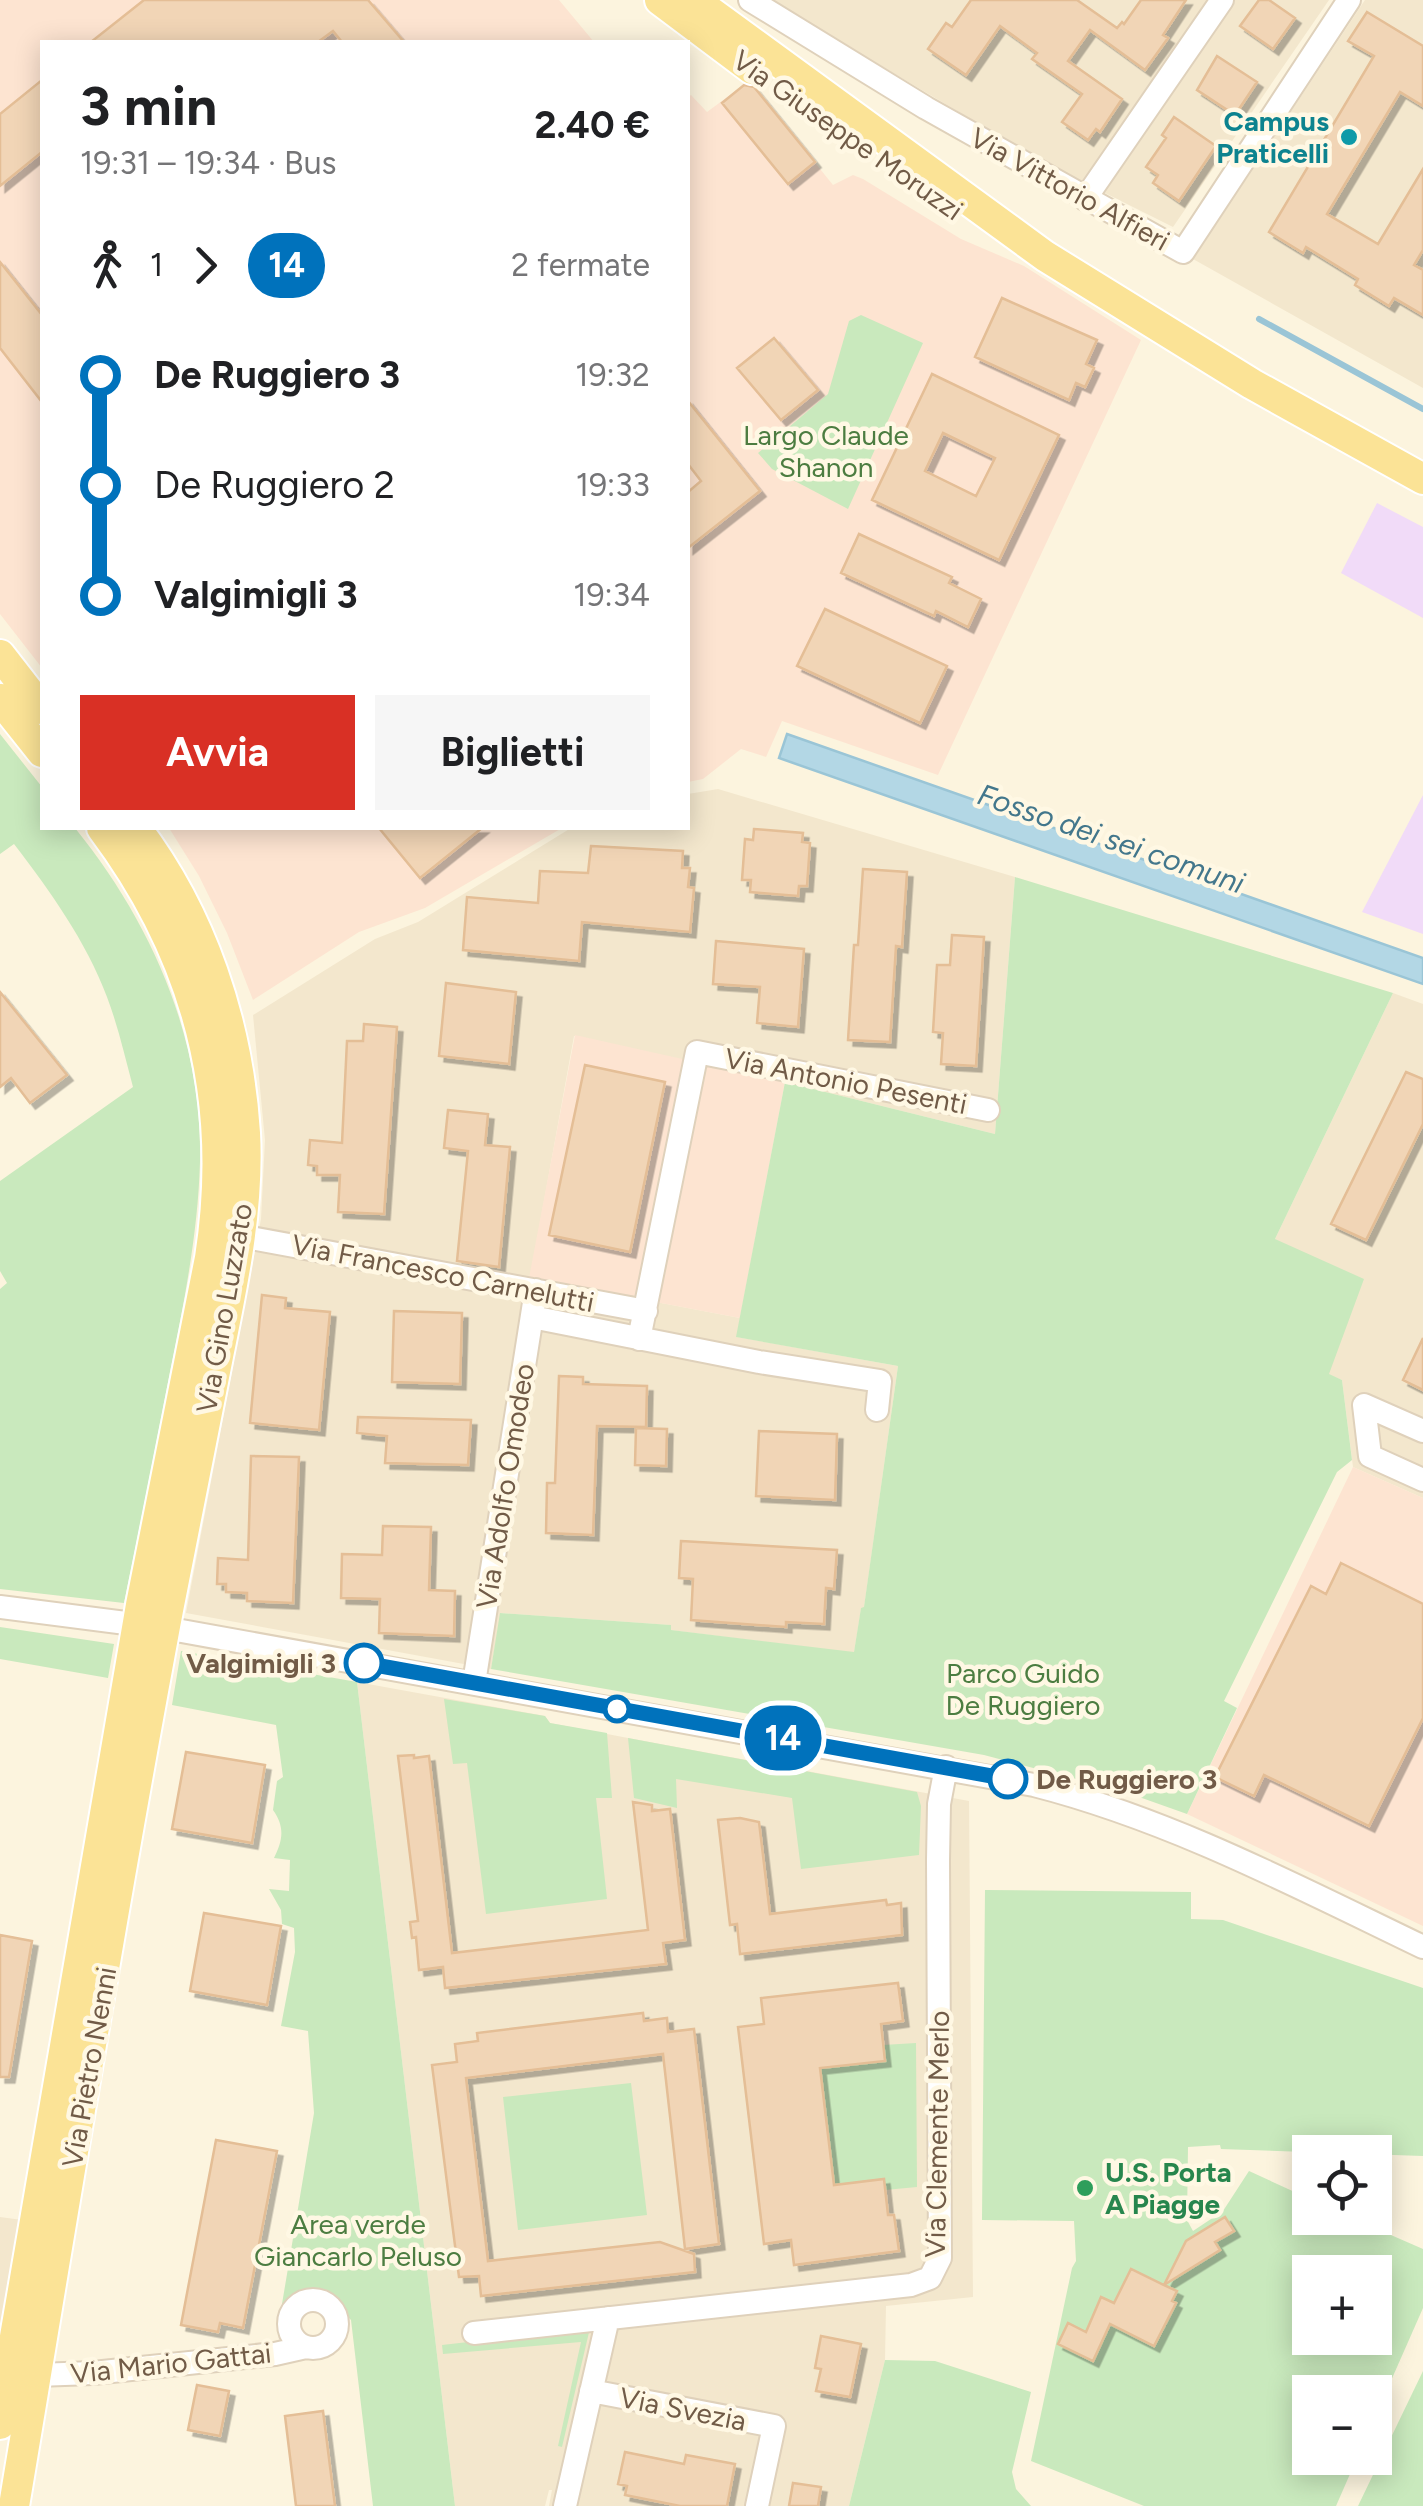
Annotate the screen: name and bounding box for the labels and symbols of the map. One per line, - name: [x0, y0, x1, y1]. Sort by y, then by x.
- street label: Via Giuseppe Moruzzi: [726, 43, 970, 227]
- place label: Campus Praticelli: [1216, 104, 1329, 170]
- street label: Via Vittorio Alfieri: [964, 120, 1176, 258]
- marker: Campus Praticelli: [1338, 126, 1360, 148]
- park label: Largo Claude Shanon: [743, 418, 909, 484]
- water label: Fosso dei sei comuni: [973, 776, 1250, 902]
- street label: Via Antonio Pesenti: [722, 1041, 970, 1121]
- street label: Via Gino Luzzato: [189, 1200, 259, 1416]
- street label: Via Francesco Carnelutti: [289, 1227, 597, 1319]
- street label: Via Adolfo Omodeo: [469, 1361, 541, 1611]
- marker: Valgimigli 3: [345, 1644, 383, 1682]
- place label: Valgimigli 3: [186, 1646, 336, 1680]
- park label: Parco Guido De Ruggiero: [946, 1656, 1100, 1722]
- unlabelled marker: [604, 1696, 630, 1722]
- line badge: 14: [738, 1706, 828, 1770]
- marker: De Ruggiero 3: [989, 1760, 1027, 1798]
- place label: De Ruggiero 3: [1036, 1762, 1217, 1796]
- street label: Via Pietro Nenni: [55, 1964, 123, 2170]
- street label: Via Clemente Merlo: [918, 2010, 956, 2258]
- place label: U.S. Porta A Piagge: [1105, 2155, 1232, 2221]
- marker: U.S. Porta A Piagge: [1074, 2177, 1096, 2199]
- park label: Area verde Giancarlo Peluso: [254, 2207, 462, 2273]
- street label: Via Mario Gattai: [69, 2336, 273, 2390]
- street label: Via Svezia: [617, 2380, 749, 2438]

